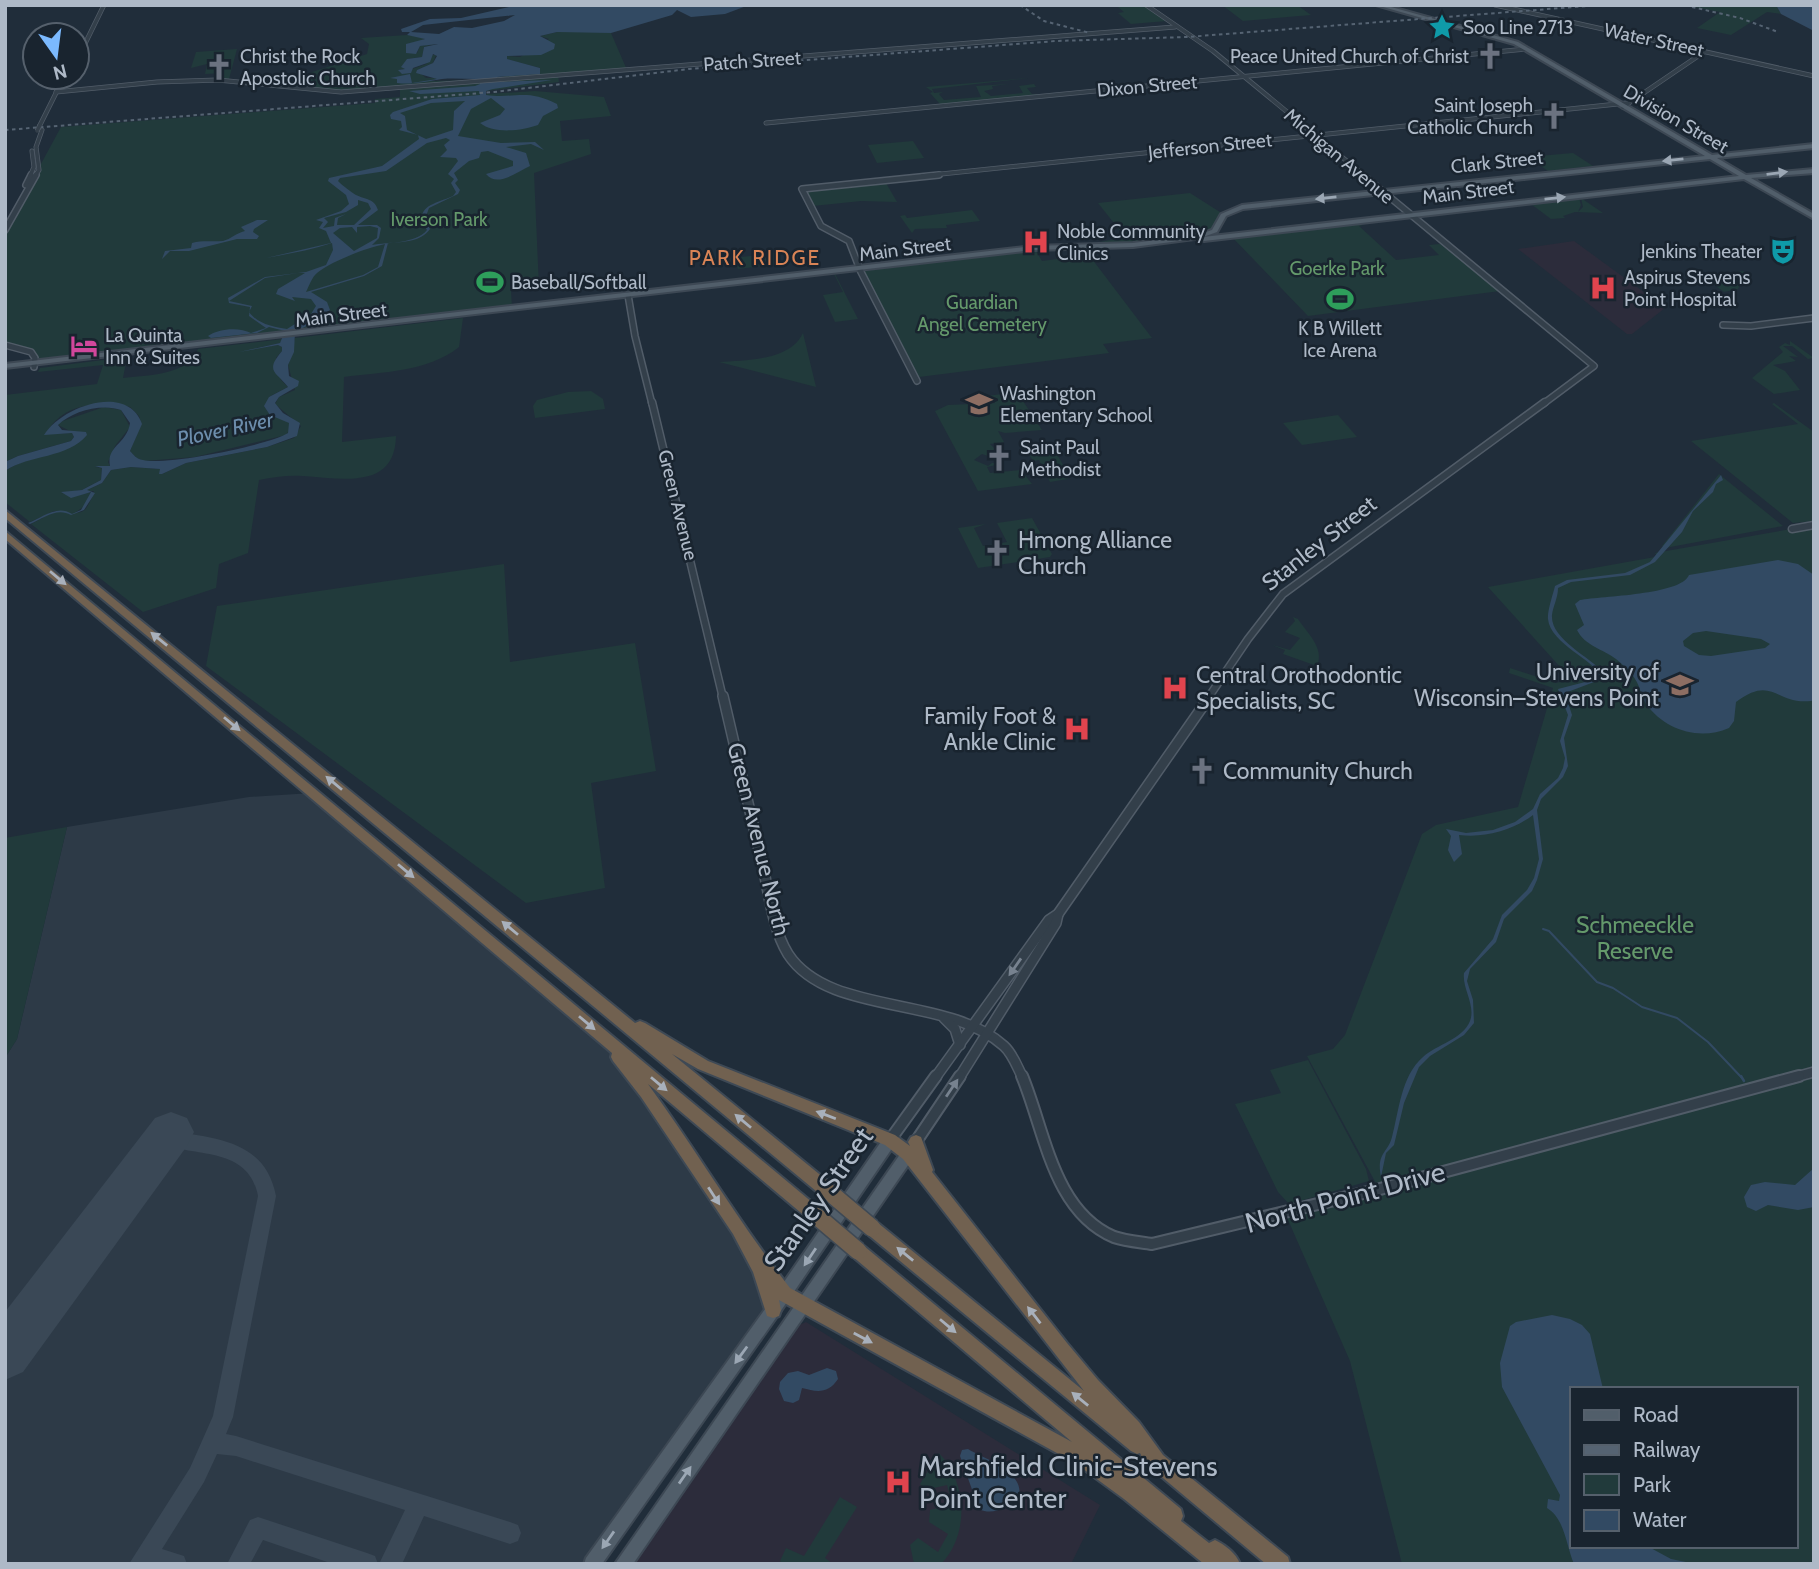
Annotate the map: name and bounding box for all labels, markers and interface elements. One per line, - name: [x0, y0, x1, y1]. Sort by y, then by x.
- place icon: Soo Line 2713: [1427, 12, 1457, 42]
- place label: Soo Line 2713: [1463, 16, 1573, 39]
- street label: Water Street: [1602, 18, 1707, 62]
- north arrow: [21, 21, 91, 91]
- church icon: Peace United Church of Christ: [1475, 41, 1505, 71]
- place label: Christ the Rock Apostolic Church: [240, 45, 375, 90]
- place label: Peace United Church of Christ: [1230, 45, 1470, 68]
- street label: Patch Street: [702, 46, 802, 76]
- church icon: Christ the Rock Apostolic Church: [204, 52, 234, 82]
- text: N: [51, 59, 69, 85]
- street label: Dixon Street: [1096, 70, 1199, 102]
- street label: Division Street: [1620, 80, 1733, 159]
- place label: Saint Joseph Catholic Church: [1407, 94, 1533, 139]
- church icon: Saint Joseph Catholic Church: [1539, 101, 1569, 131]
- street label: Michigan Avenue: [1280, 103, 1399, 209]
- street label: Jefferson Street: [1146, 128, 1274, 164]
- street label: Clark Street: [1450, 146, 1545, 178]
- one-way arrow: [1661, 155, 1683, 166]
- one-way arrow: [1766, 168, 1788, 179]
- street label: Main Street: [1421, 175, 1516, 209]
- one-way arrow: [1315, 192, 1337, 203]
- one-way arrow: [1544, 192, 1566, 203]
- park label: Iverson Park: [390, 208, 488, 231]
- place label: Noble Community Clinics: [1057, 220, 1206, 265]
- hospital icon: Noble Community Clinics: [1021, 227, 1051, 257]
- street label: Main Street: [858, 232, 953, 266]
- theatre icon: Jenkins Theater: [1768, 236, 1798, 266]
- place label: Jenkins Theater: [1640, 240, 1762, 263]
- district label: PARK RIDGE: [689, 245, 821, 270]
- park label: Goerke Park: [1289, 257, 1385, 280]
- place label: Aspirus Stevens Point Hospital: [1624, 266, 1751, 311]
- sports icon: Baseball/Softball: [475, 267, 505, 297]
- place label: Baseball/Softball: [511, 271, 647, 294]
- hospital icon: Aspirus Stevens Point Hospital: [1588, 273, 1618, 303]
- sports icon: K B Willett Ice Arena: [1325, 284, 1355, 314]
- park label: Guardian Angel Cemetery: [917, 291, 1047, 336]
- street label: Main Street: [294, 298, 389, 332]
- place label: K B Willett Ice Arena: [1298, 317, 1383, 362]
- place label: La Quinta Inn & Suites: [105, 324, 200, 369]
- hotel icon: La Quinta Inn & Suites: [69, 331, 99, 361]
- place label: Washington Elementary School: [1000, 382, 1153, 427]
- school or university icon: Washington Elementary School: [964, 389, 994, 419]
- water label: Plover River: [175, 406, 277, 451]
- place label: Saint Paul Methodist: [1020, 436, 1102, 481]
- church icon: Saint Paul Methodist: [984, 443, 1014, 473]
- street label: Green Avenue: [653, 447, 703, 563]
- street label: Stanley Street: [1256, 489, 1382, 596]
- place label: Hmong Alliance Church: [1018, 526, 1172, 580]
- church icon: Hmong Alliance Church: [982, 538, 1012, 568]
- one-way arrow: [49, 570, 66, 585]
- one-way arrow: [150, 632, 167, 647]
- place label: University of Wisconsin–Stevens Point: [1414, 658, 1659, 712]
- place label: Central Orothodontic Specialists, SC: [1196, 661, 1402, 715]
- school or university icon: University of Wisconsin–Stevens Point: [1665, 670, 1695, 700]
- hospital icon: Central Orothodontic Specialists, SC: [1160, 673, 1190, 703]
- place label: Family Foot & Ankle Clinic: [924, 702, 1056, 756]
- hospital icon: Family Foot & Ankle Clinic: [1062, 714, 1092, 744]
- one-way arrow: [223, 716, 240, 731]
- street label: Green Avenue North: [721, 740, 797, 938]
- church icon: Community Church: [1187, 756, 1217, 786]
- place label: Community Church: [1223, 757, 1413, 785]
- one-way arrow: [326, 776, 344, 791]
- one-way arrow: [397, 863, 415, 879]
- park label: Schmeeckle Reserve: [1576, 911, 1694, 965]
- one-way arrow: [501, 921, 519, 936]
- one-way arrow: [1008, 958, 1022, 976]
- one-way arrow: [578, 1015, 595, 1030]
- one-way arrow: [650, 1076, 668, 1091]
- one-way arrow: [945, 1079, 959, 1097]
- one-way arrow: [816, 1110, 837, 1121]
- one-way arrow: [735, 1114, 753, 1129]
- street label: Stanley Street: [756, 1121, 880, 1277]
- street label: North Point Drive: [1241, 1154, 1449, 1240]
- one-way arrow: [708, 1186, 721, 1206]
- one-way arrow: [896, 1247, 914, 1262]
- one-way arrow: [803, 1248, 817, 1266]
- one-way arrow: [1028, 1306, 1042, 1324]
- one-way arrow: [939, 1318, 956, 1333]
- one-way arrow: [854, 1332, 873, 1344]
- one-way arrow: [734, 1346, 748, 1364]
- legend: [1570, 1387, 1798, 1548]
- one-way arrow: [1072, 1392, 1089, 1407]
- text: Road: [1633, 1402, 1679, 1427]
- text: Railway: [1633, 1437, 1701, 1462]
- place label: Marshfield Clinic-Stevens Point Center: [919, 1449, 1217, 1515]
- one-way arrow: [678, 1466, 692, 1484]
- hospital icon: Marshfield Clinic-Stevens Point Center: [883, 1467, 913, 1497]
- text: Park: [1633, 1472, 1671, 1497]
- text: Water: [1633, 1507, 1687, 1532]
- one-way arrow: [601, 1531, 615, 1549]

